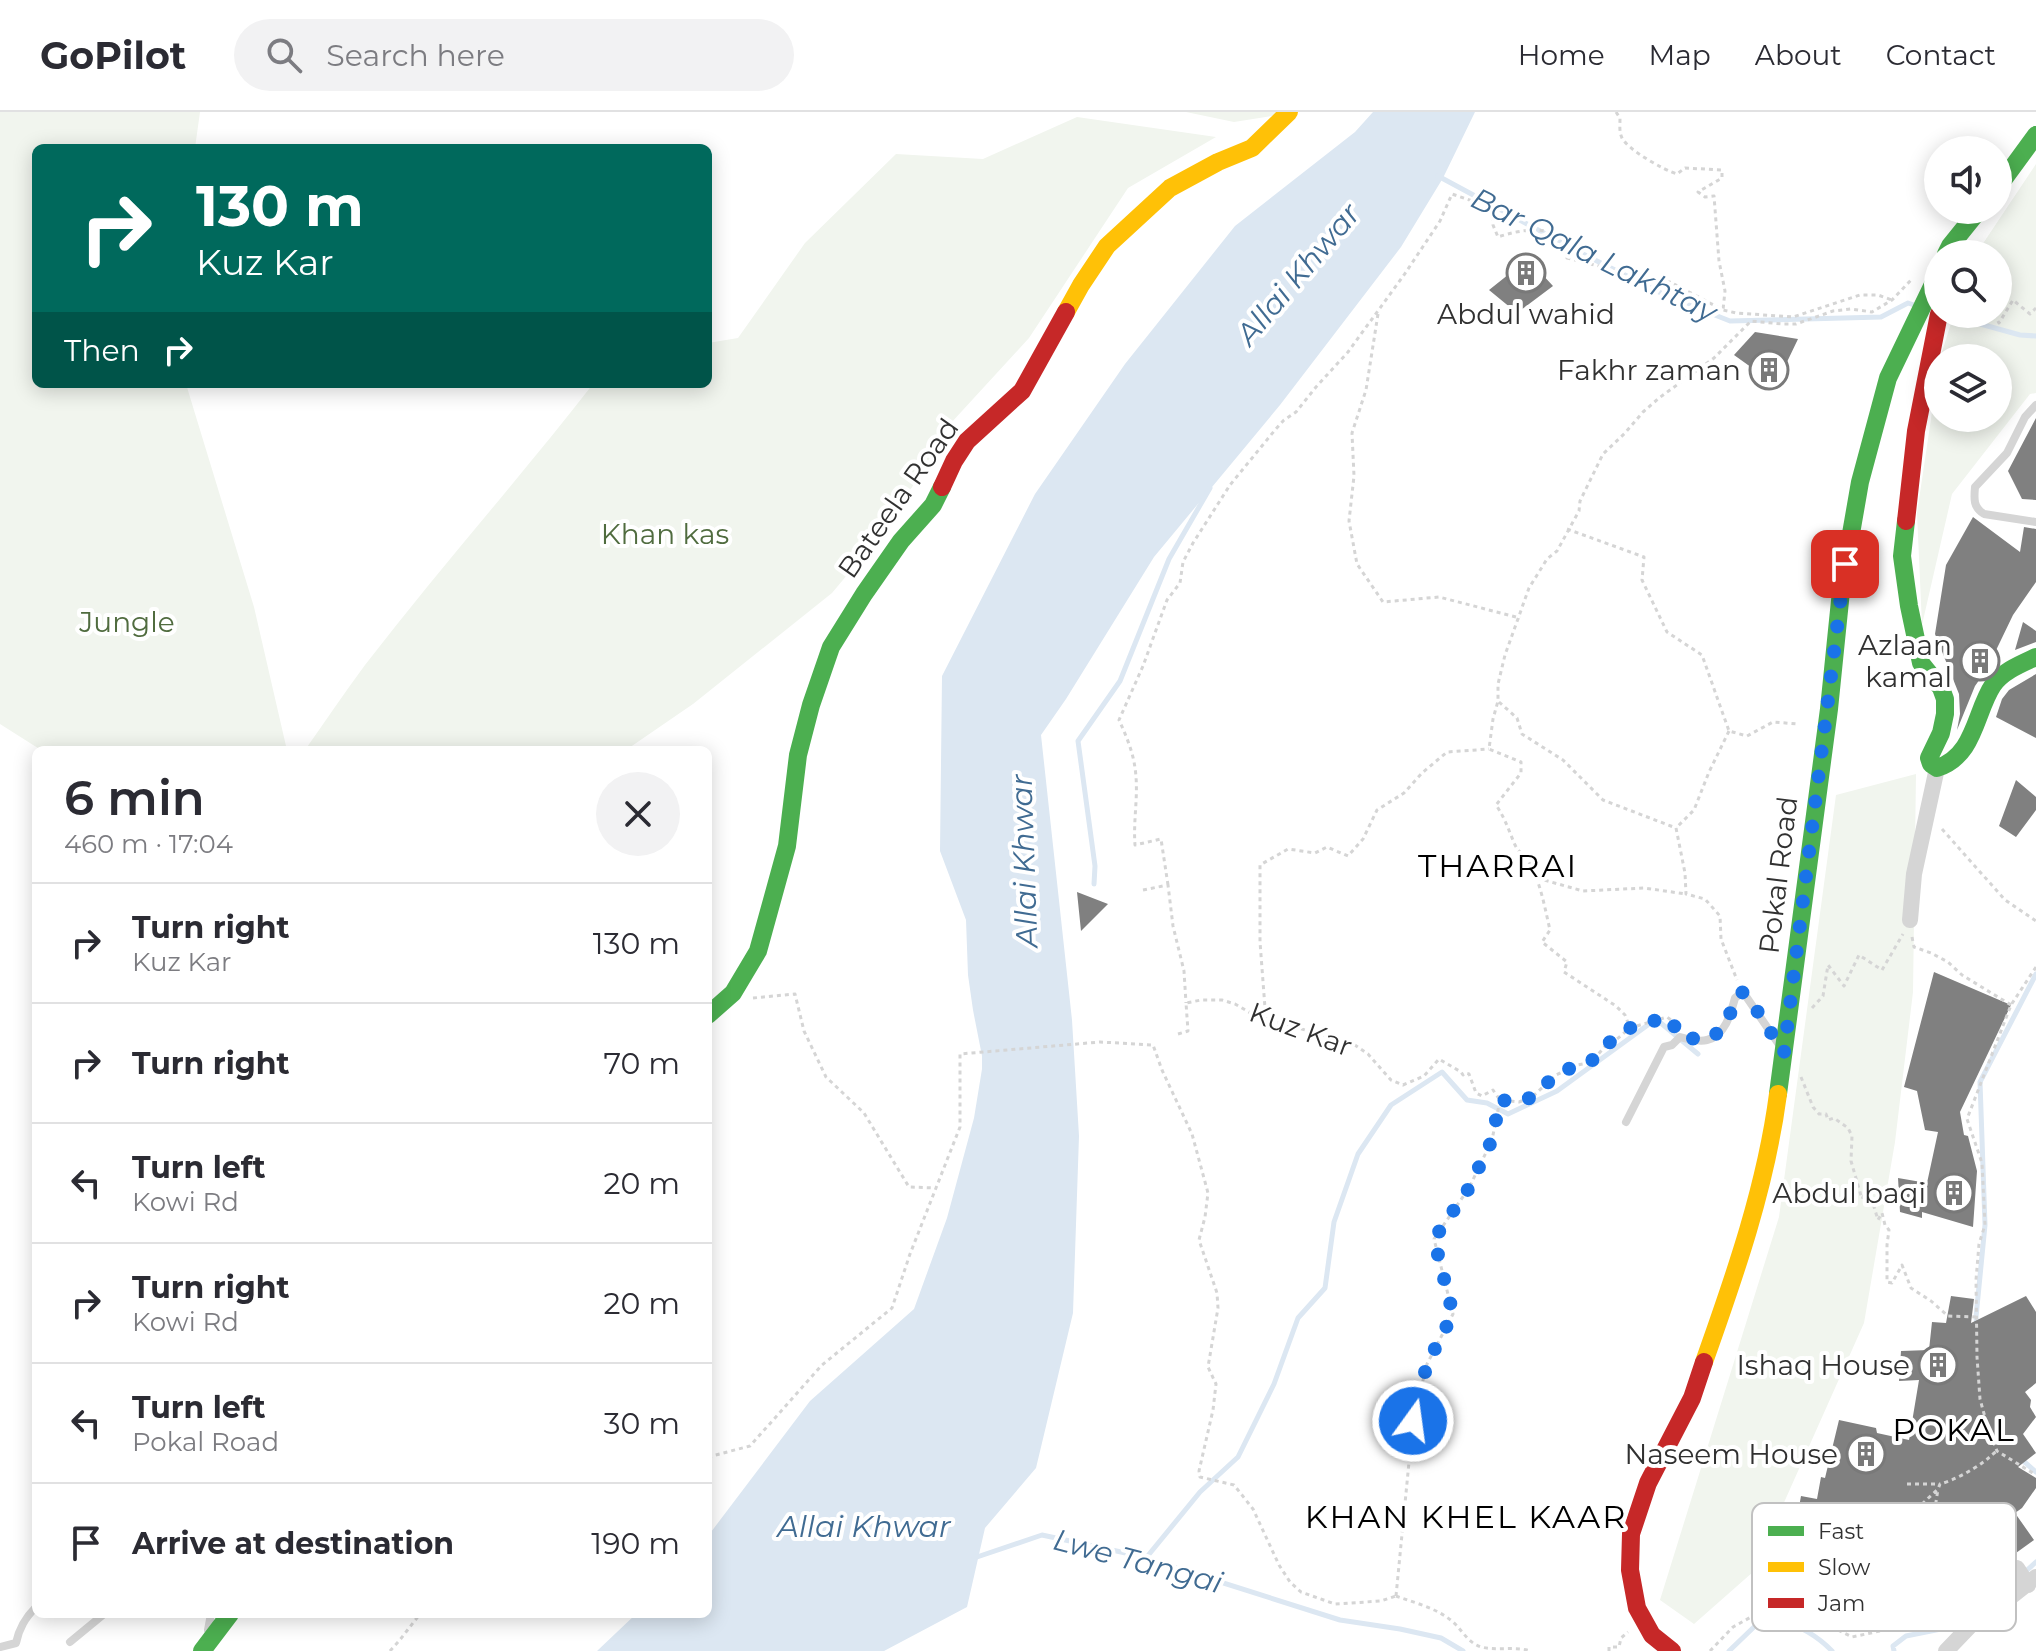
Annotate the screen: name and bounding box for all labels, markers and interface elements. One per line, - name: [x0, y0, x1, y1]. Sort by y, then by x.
- search box: [234, 19, 794, 91]
- text: GoPilot: [40, 32, 186, 79]
- icon: search: [262, 33, 306, 77]
- text: Search here: [326, 37, 505, 74]
- text: Home: [1518, 38, 1605, 72]
- text: Map: [1649, 38, 1711, 72]
- text: About: [1755, 38, 1842, 72]
- text: Contact: [1886, 38, 1996, 72]
- map controls: [1924, 136, 2012, 432]
- button: sound: [1924, 136, 2012, 224]
- text: 130 m: [196, 172, 364, 240]
- icon: right: [64, 176, 168, 280]
- water label: Bar Qala Lakhtay: [1465, 179, 1724, 331]
- water label: Allai Khwar: [1227, 195, 1369, 354]
- text: Kuz Kar: [196, 240, 334, 284]
- button: search: [1924, 240, 2012, 328]
- building icon: Abdul wahid: [1505, 252, 1547, 294]
- place label: Abdul wahid: [1437, 297, 1615, 331]
- icon: right: [156, 328, 200, 372]
- text: Then: [64, 332, 140, 369]
- button: layers: [1924, 344, 2012, 432]
- building icon: Fakhr zaman: [1748, 349, 1790, 391]
- place label: Fakhr zaman: [1557, 353, 1741, 387]
- street label: Bateela Road: [830, 412, 966, 584]
- park label: Khan kas: [601, 517, 729, 551]
- pin: [1811, 530, 1879, 598]
- icon: arrive: [1823, 542, 1867, 586]
- park label: Jungle: [78, 605, 175, 639]
- place label: Azlaan kamal: [1858, 628, 1952, 694]
- building icon: Azlaan kamal: [1959, 640, 2001, 682]
- text: 6 min: [64, 769, 205, 827]
- button: close: [596, 772, 680, 856]
- water label: Allai Khwar: [1002, 773, 1046, 950]
- street label: Pokal Road: [1751, 794, 1805, 956]
- text: 460 m · 17:04: [64, 828, 233, 860]
- district label: THARRAI: [1418, 846, 1578, 885]
- text: Turn right: [132, 909, 289, 946]
- icon: right: [64, 921, 108, 965]
- text: 130 m: [593, 925, 680, 962]
- text: Kuz Kar: [132, 946, 231, 978]
- street label: Kuz Kar: [1245, 995, 1357, 1063]
- icon: right: [64, 1041, 108, 1085]
- text: Turn right: [132, 1045, 289, 1082]
- text: 70 m: [603, 1045, 680, 1082]
- text: Turn left: [132, 1149, 265, 1186]
- icon: left: [64, 1161, 108, 1205]
- text: 20 m: [603, 1165, 680, 1202]
- building icon: Abdul baqi: [1933, 1172, 1975, 1214]
- place label: Abdul baqi: [1772, 1176, 1926, 1210]
- text: Kowi Rd: [132, 1186, 239, 1218]
- text: Turn right: [132, 1269, 289, 1306]
- icon: right: [64, 1281, 108, 1325]
- text: 20 m: [603, 1285, 680, 1322]
- text: Kowi Rd: [132, 1306, 239, 1338]
- building icon: Ishaq House: [1917, 1344, 1959, 1386]
- place label: Ishaq House: [1736, 1348, 1910, 1382]
- position arrow: [1371, 1379, 1455, 1463]
- text: Turn left: [132, 1389, 265, 1426]
- icon: left: [64, 1401, 108, 1445]
- text: 30 m: [604, 1405, 680, 1442]
- district label: POKAL: [1892, 1410, 2016, 1449]
- text: Pokal Road: [132, 1426, 279, 1458]
- building icon: Naseem House: [1845, 1433, 1887, 1475]
- place label: Naseem House: [1624, 1437, 1838, 1471]
- district label: KHAN KHEL KAAR: [1305, 1497, 1627, 1536]
- legend: [1752, 1503, 2016, 1631]
- water label: Allai Khwar: [775, 1508, 952, 1545]
- text: Fast: [1818, 1518, 1864, 1545]
- icon: arrive: [64, 1521, 108, 1565]
- water label: Lwe Tangai: [1049, 1521, 1228, 1602]
- text: Arrive at destination: [132, 1525, 454, 1562]
- text: 190 m: [591, 1525, 680, 1562]
- text: Slow: [1818, 1554, 1871, 1581]
- text: Jam: [1817, 1590, 1865, 1617]

